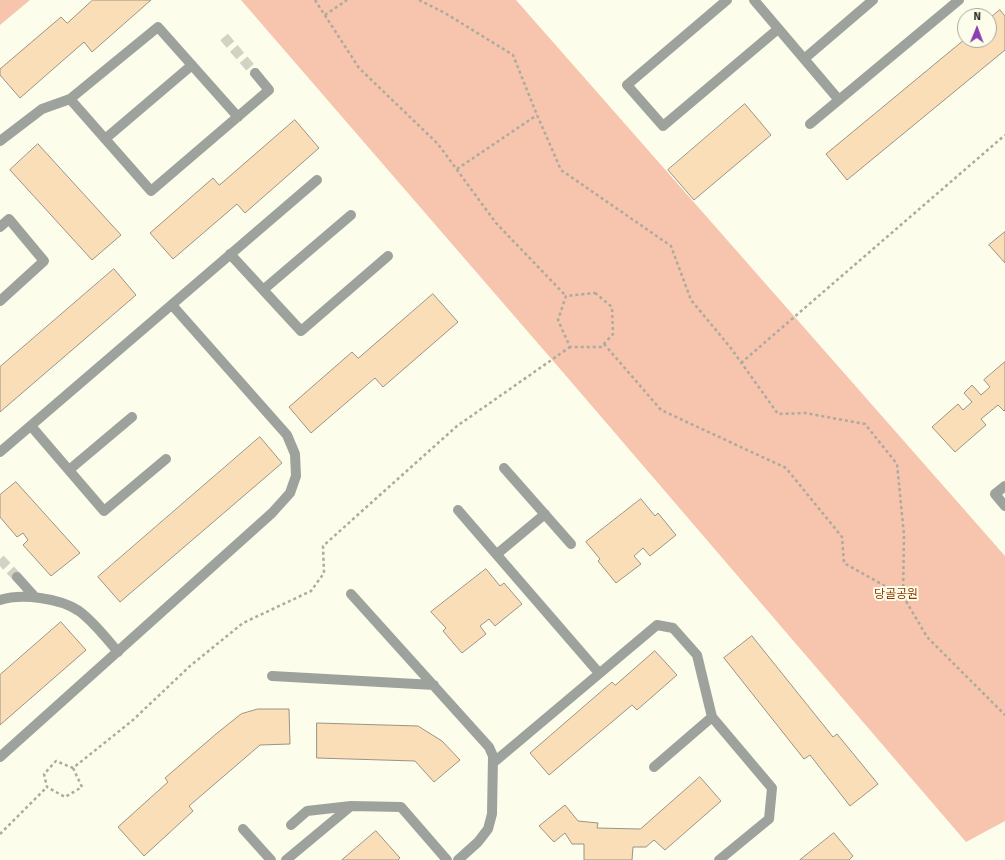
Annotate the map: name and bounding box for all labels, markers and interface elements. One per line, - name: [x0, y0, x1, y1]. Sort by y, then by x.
- north arrow: [957, 8, 997, 48]
- text: N: [973, 10, 981, 23]
- park label: 당골공원: [874, 588, 918, 602]

